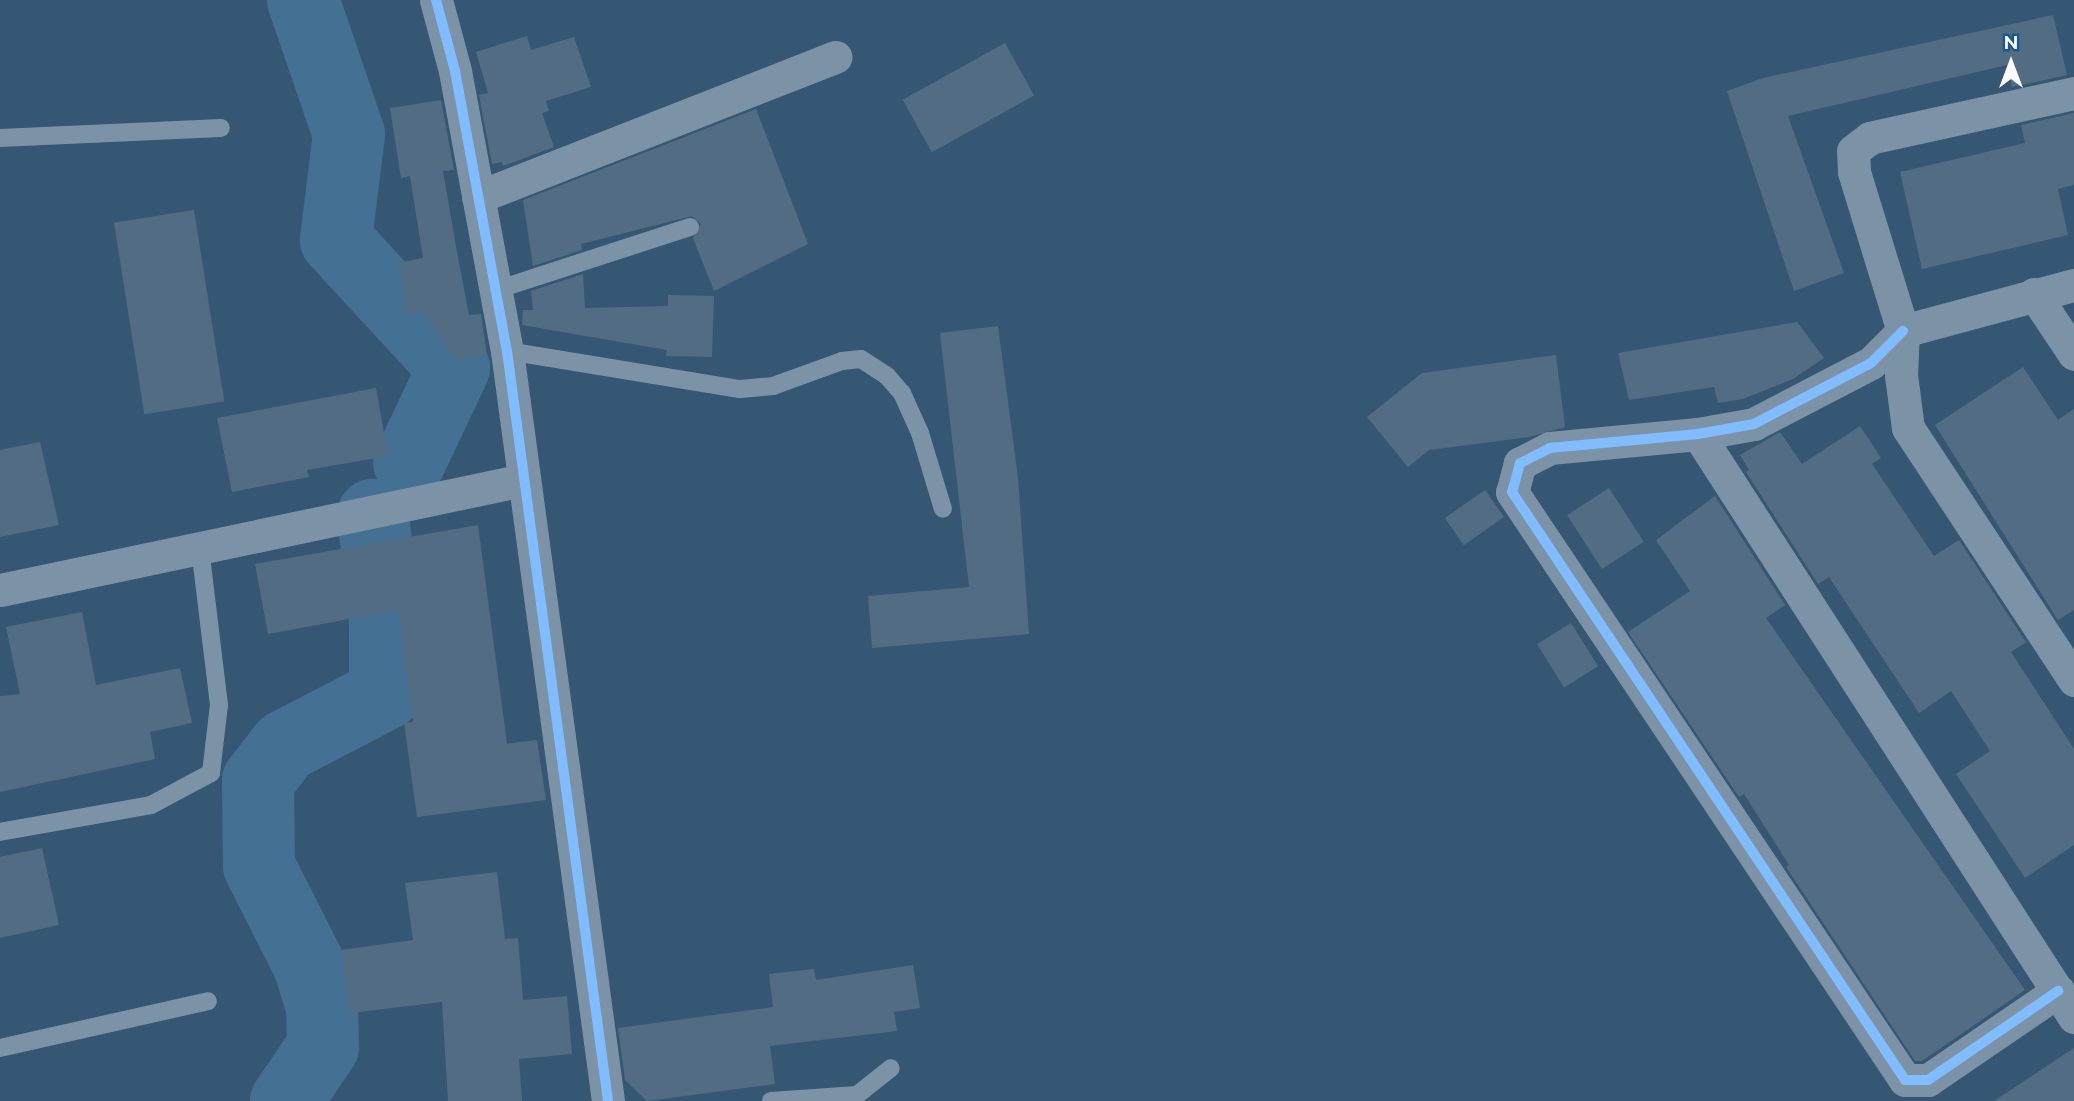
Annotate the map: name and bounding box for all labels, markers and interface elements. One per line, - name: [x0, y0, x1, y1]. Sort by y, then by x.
- north arrow: [1976, 28, 2046, 98]
- text: N: [2004, 31, 2018, 53]

